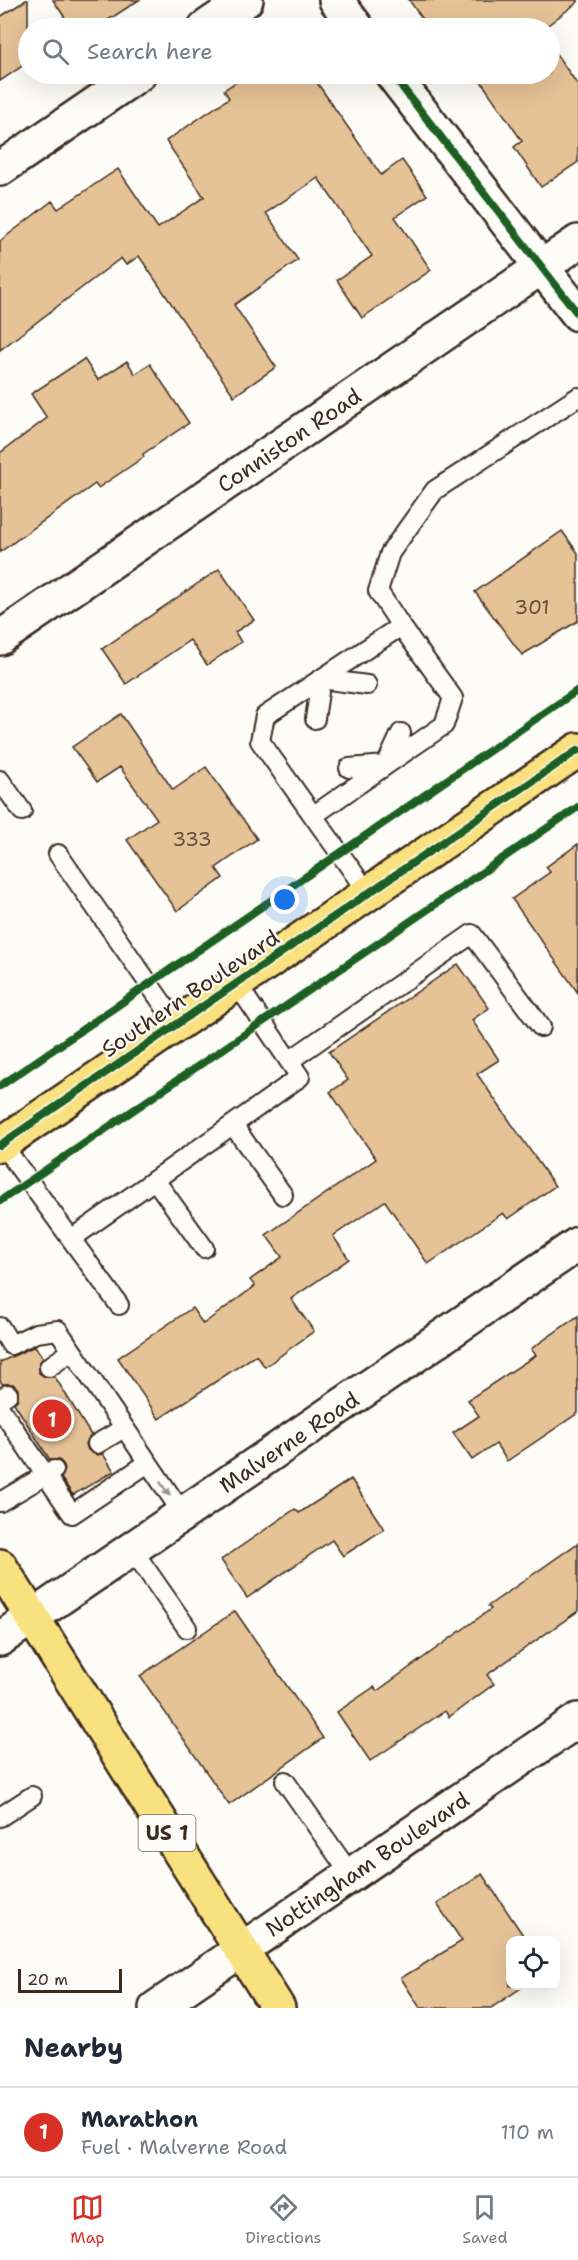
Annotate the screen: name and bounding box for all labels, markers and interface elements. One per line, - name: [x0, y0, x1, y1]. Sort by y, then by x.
- search box: [18, 18, 560, 84]
- icon: search: [39, 35, 72, 68]
- text: Search here: [87, 37, 213, 66]
- street label: Conniston Road: [212, 381, 367, 499]
- house number: 301: [514, 594, 550, 620]
- house number: 333: [172, 826, 212, 852]
- your location: [270, 885, 299, 914]
- street label: Southern Boulevard: [96, 923, 285, 1064]
- street label: Malverne Road: [214, 1385, 365, 1500]
- pin: 1: [32, 1396, 72, 1442]
- one-way arrow: [159, 1481, 170, 1497]
- street label: Nottingham Boulevard: [260, 1785, 475, 1944]
- road number: US 1: [138, 1815, 195, 1851]
- map controls: [506, 1936, 560, 1990]
- button: locate: [506, 1936, 560, 1990]
- scale bar: [18, 1966, 122, 1994]
- text: 20 m: [27, 1969, 68, 1990]
- text: Nearby: [24, 2030, 123, 2065]
- text: Marathon: [81, 2105, 198, 2134]
- text: 1: [39, 2119, 48, 2145]
- text: 110 m: [500, 2119, 554, 2145]
- text: Fuel · Malverne Road: [81, 2134, 287, 2160]
- tab: Map: [70, 2191, 105, 2248]
- tab: Directions: [245, 2191, 322, 2248]
- tab: Saved: [462, 2191, 508, 2248]

